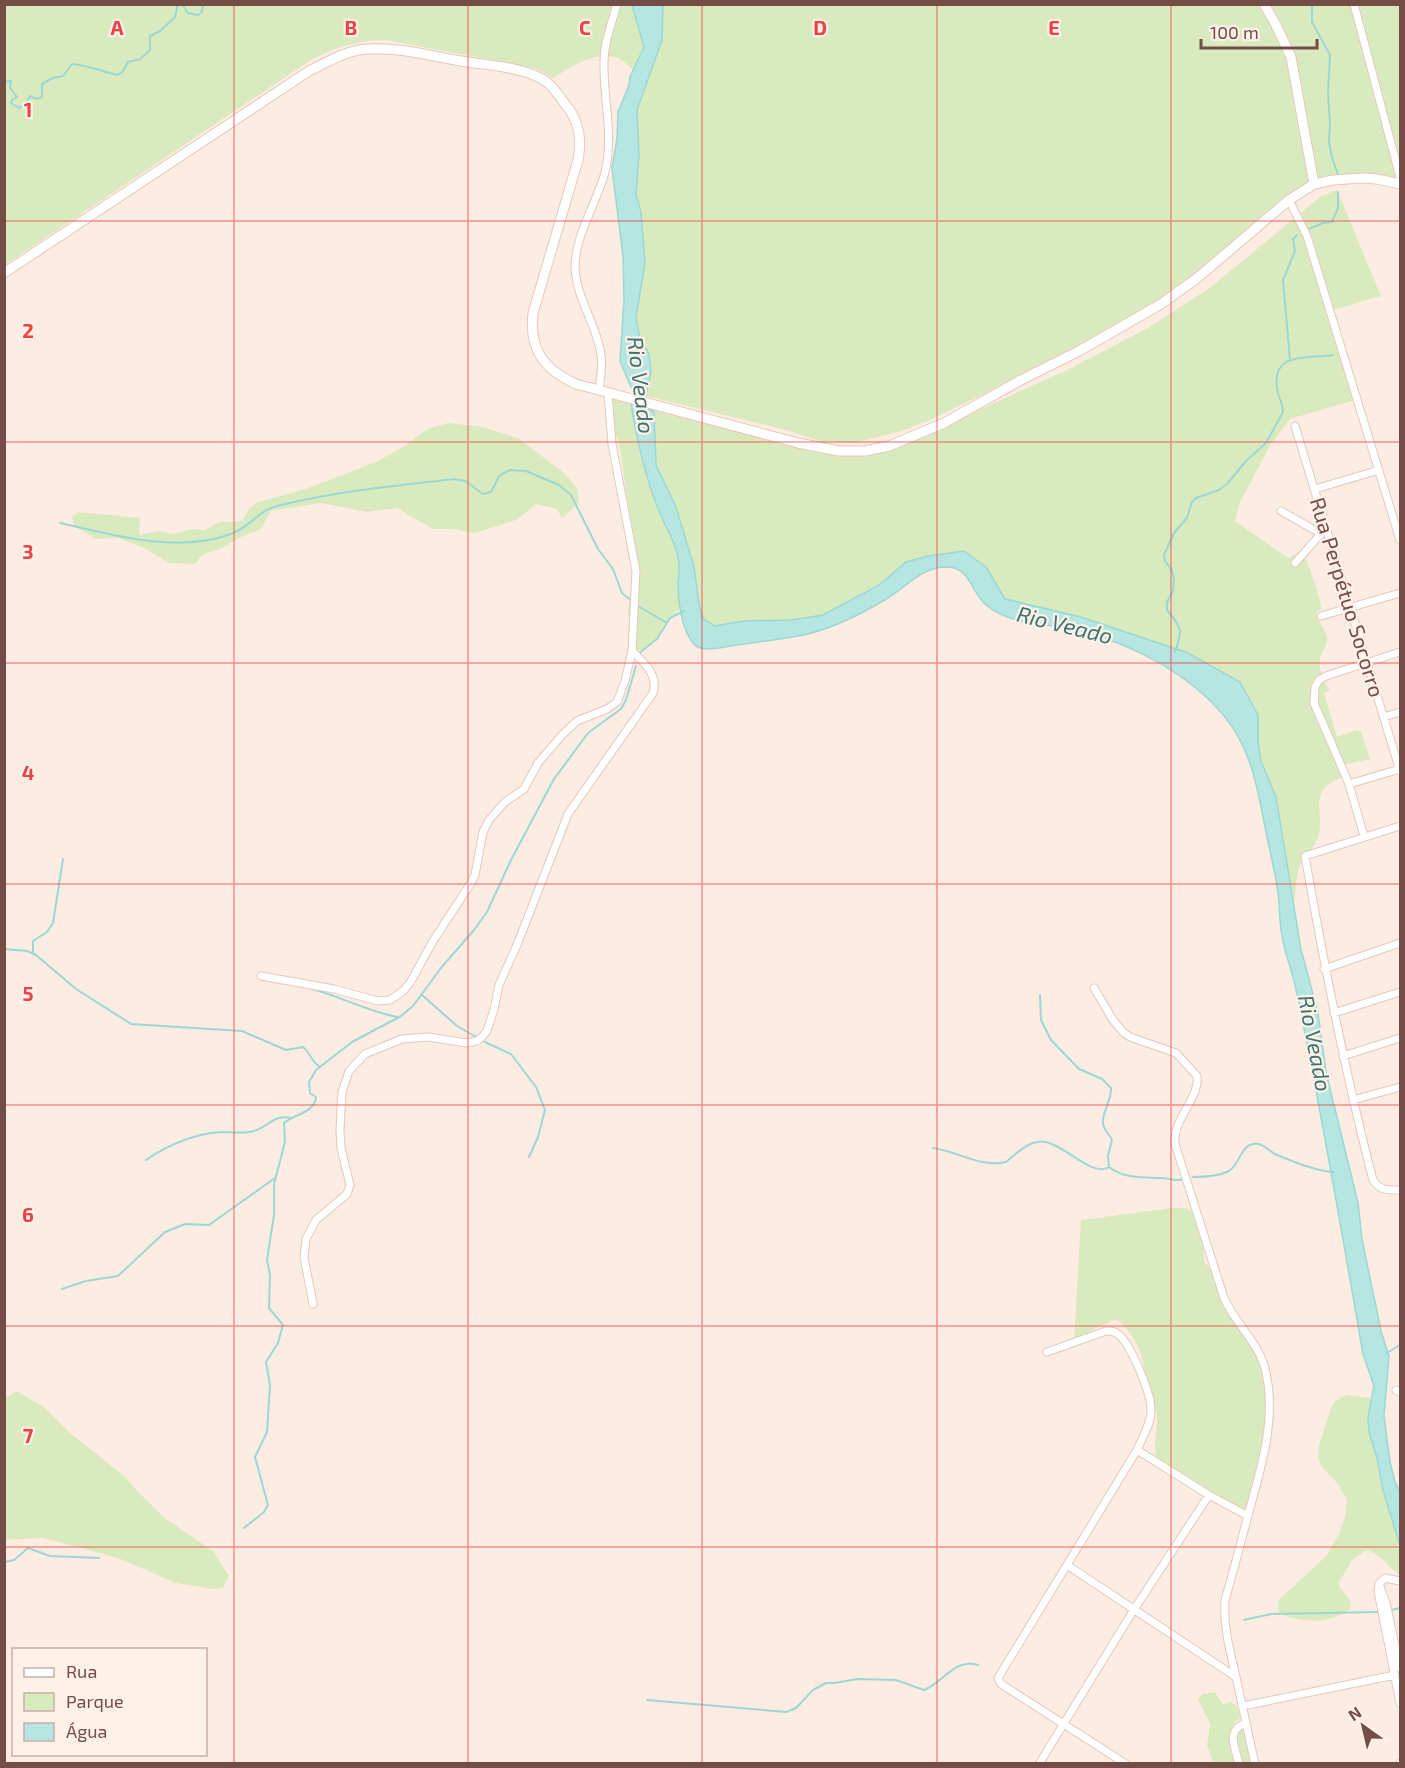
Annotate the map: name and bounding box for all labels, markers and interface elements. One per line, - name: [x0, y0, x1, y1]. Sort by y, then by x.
- scale bar: [1201, 12, 1316, 50]
- text: A: [110, 15, 124, 39]
- text: B: [345, 15, 357, 39]
- text: C: [579, 15, 591, 39]
- text: D: [813, 15, 827, 39]
- text: E: [1048, 15, 1060, 39]
- text: 100 m: [1210, 21, 1259, 43]
- text: 1: [24, 97, 32, 121]
- text: 2: [22, 318, 34, 342]
- water label: Rio Veado: [623, 335, 661, 435]
- street label: Rua Perpétuo Socorro: [1306, 494, 1390, 700]
- text: 3: [22, 539, 34, 563]
- water label: Rio Veado: [1014, 600, 1116, 648]
- text: 4: [22, 760, 35, 784]
- text: 5: [22, 981, 34, 1005]
- water label: Rio Veado: [1294, 993, 1338, 1093]
- text: 6: [22, 1202, 34, 1226]
- text: 7: [23, 1423, 34, 1447]
- legend: [12, 1648, 207, 1756]
- text: Rua: [66, 1660, 97, 1682]
- text: Parque: [66, 1690, 124, 1712]
- north arrow: [1333, 1696, 1393, 1756]
- text: N: [1344, 1702, 1364, 1724]
- text: Água: [66, 1720, 107, 1742]

